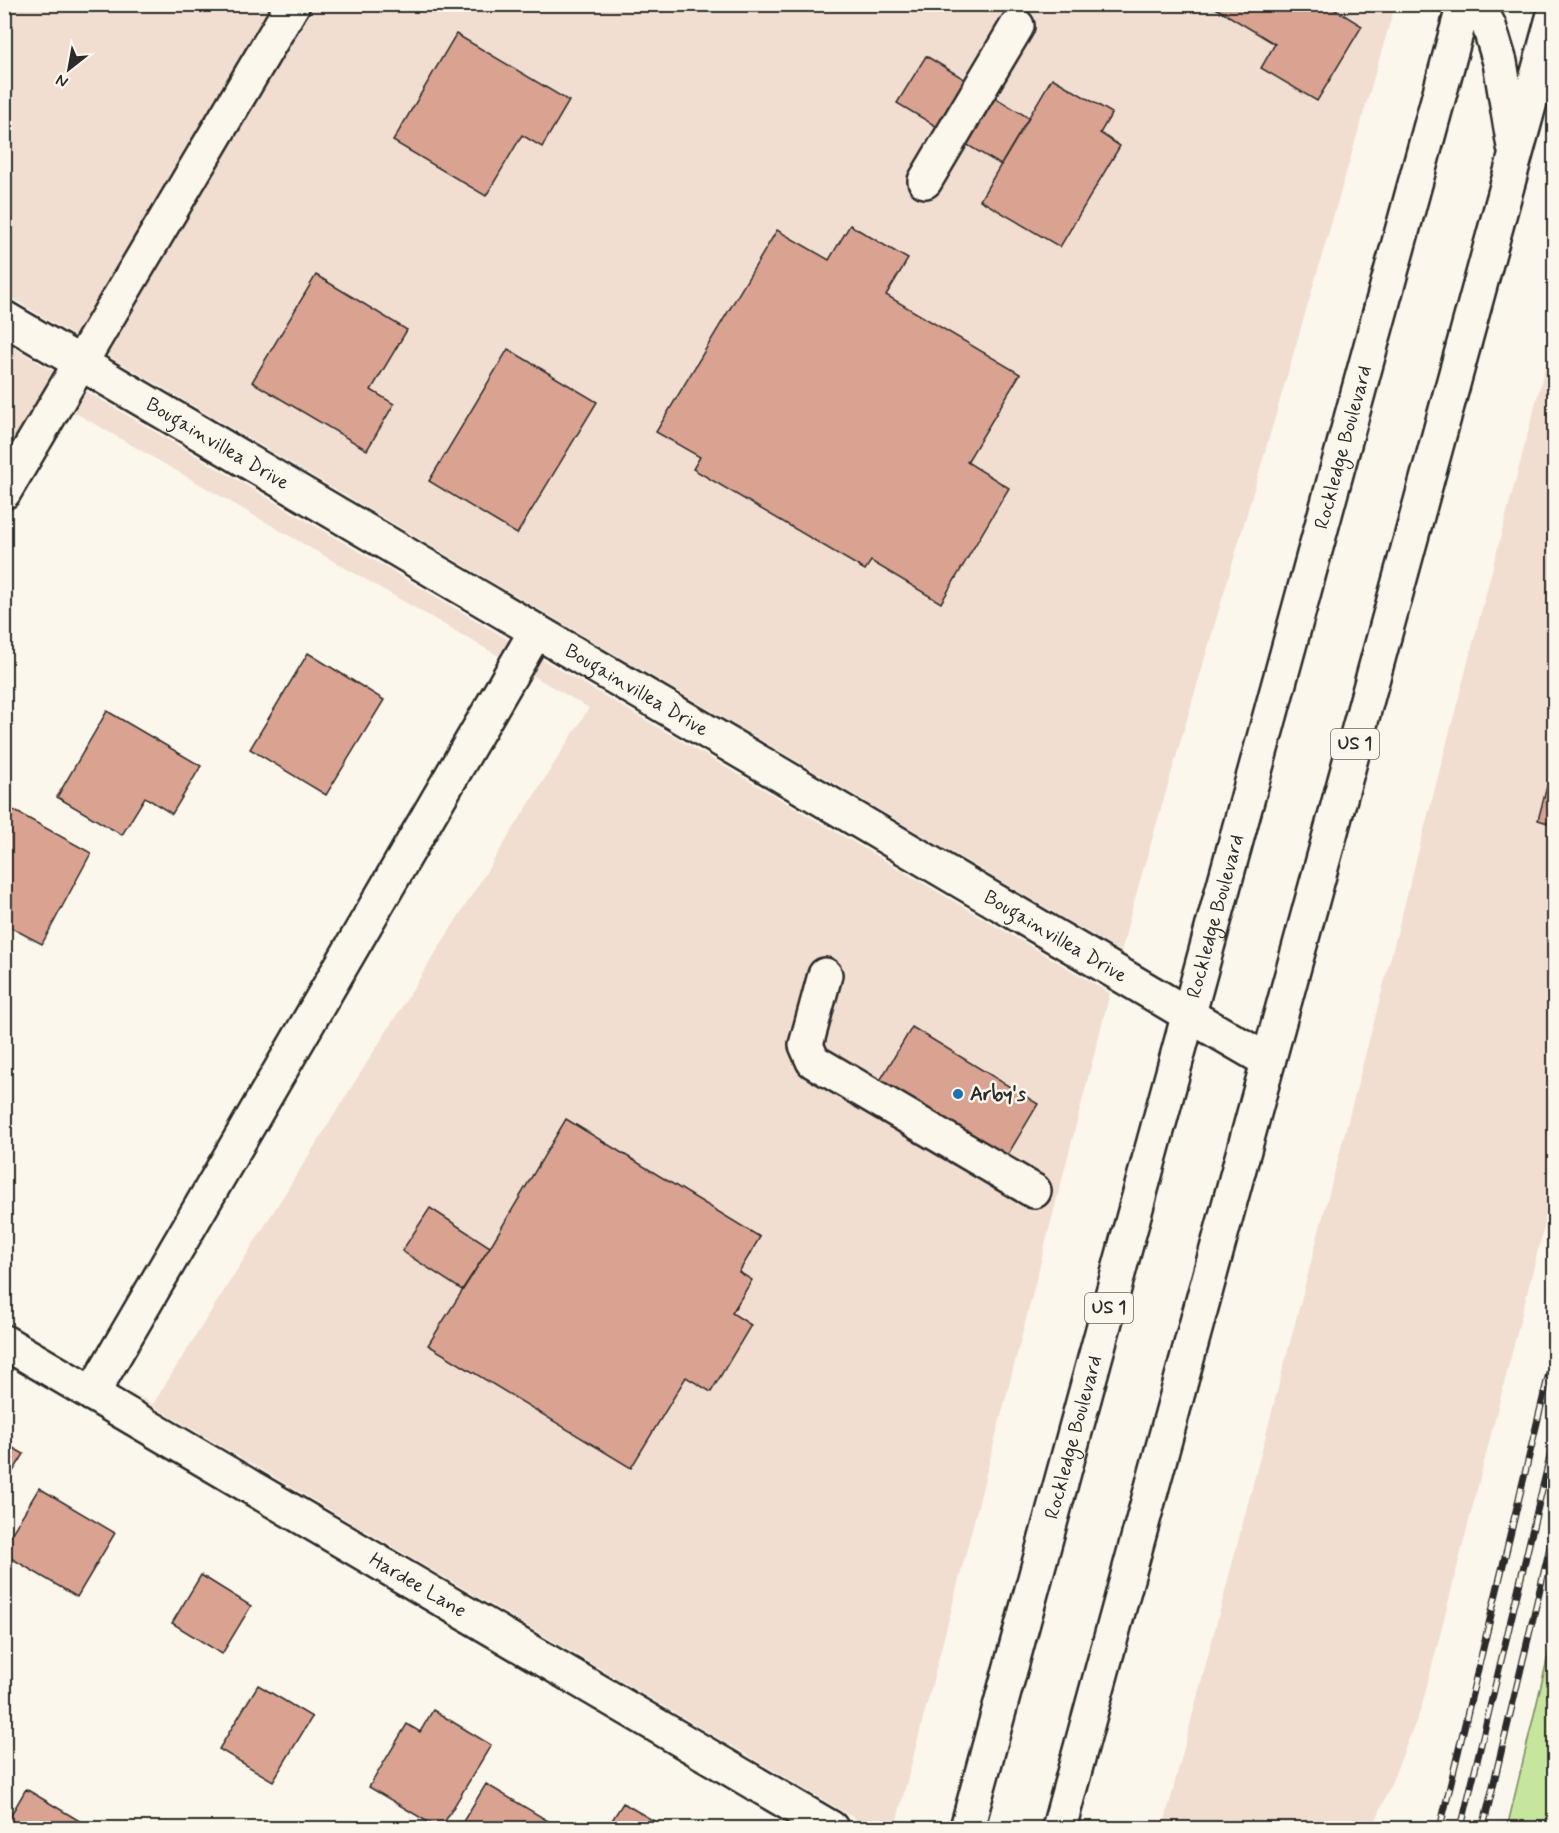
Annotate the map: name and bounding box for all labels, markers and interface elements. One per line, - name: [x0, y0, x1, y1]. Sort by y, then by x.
- north arrow: [39, 39, 99, 99]
- text: N: [52, 69, 72, 92]
- street label: Rockledge Boulevard: [1308, 362, 1378, 532]
- street label: Bougainvillea Drive: [141, 391, 295, 497]
- street label: Bougainvillea Drive: [560, 637, 713, 743]
- road number: US 1: [1331, 729, 1379, 759]
- street label: Rockledge Boulevard: [1180, 831, 1251, 1001]
- street label: Bougainvillea Drive: [979, 884, 1132, 989]
- place label: Arby's: [970, 1081, 1026, 1108]
- marker: Arby's: [951, 1087, 965, 1101]
- road number: US 1: [1085, 1293, 1133, 1323]
- street label: Rockledge Boulevard: [1038, 1352, 1109, 1522]
- street label: Hardee Lane: [364, 1546, 471, 1624]

